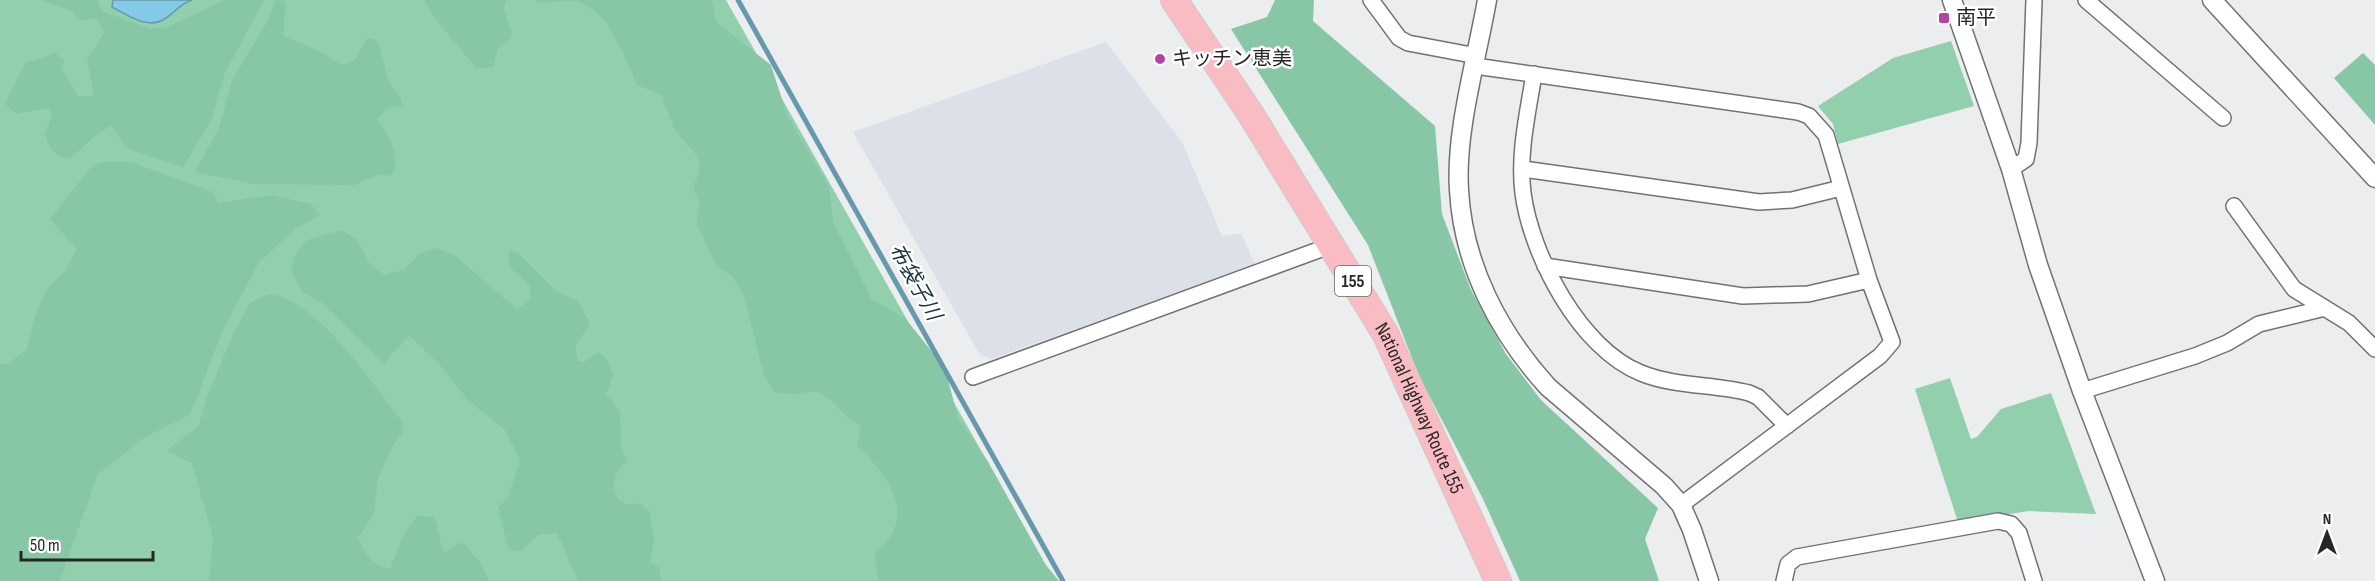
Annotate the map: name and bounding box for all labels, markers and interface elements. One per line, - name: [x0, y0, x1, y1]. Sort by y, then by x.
- place label: 南平: [1956, 6, 1996, 30]
- marker: 南平: [1937, 11, 1951, 25]
- place label: キッチン恵美: [1172, 47, 1292, 71]
- marker: キッチン恵美: [1153, 52, 1167, 66]
- water label: 布袋子川: [884, 239, 947, 327]
- road number: 155: [1335, 266, 1371, 296]
- street label: National Highway Route 155: [1369, 318, 1469, 497]
- north arrow: [2297, 503, 2357, 563]
- text: N: [2323, 510, 2331, 529]
- scale bar: [21, 524, 153, 562]
- text: 50 m: [30, 535, 60, 556]

